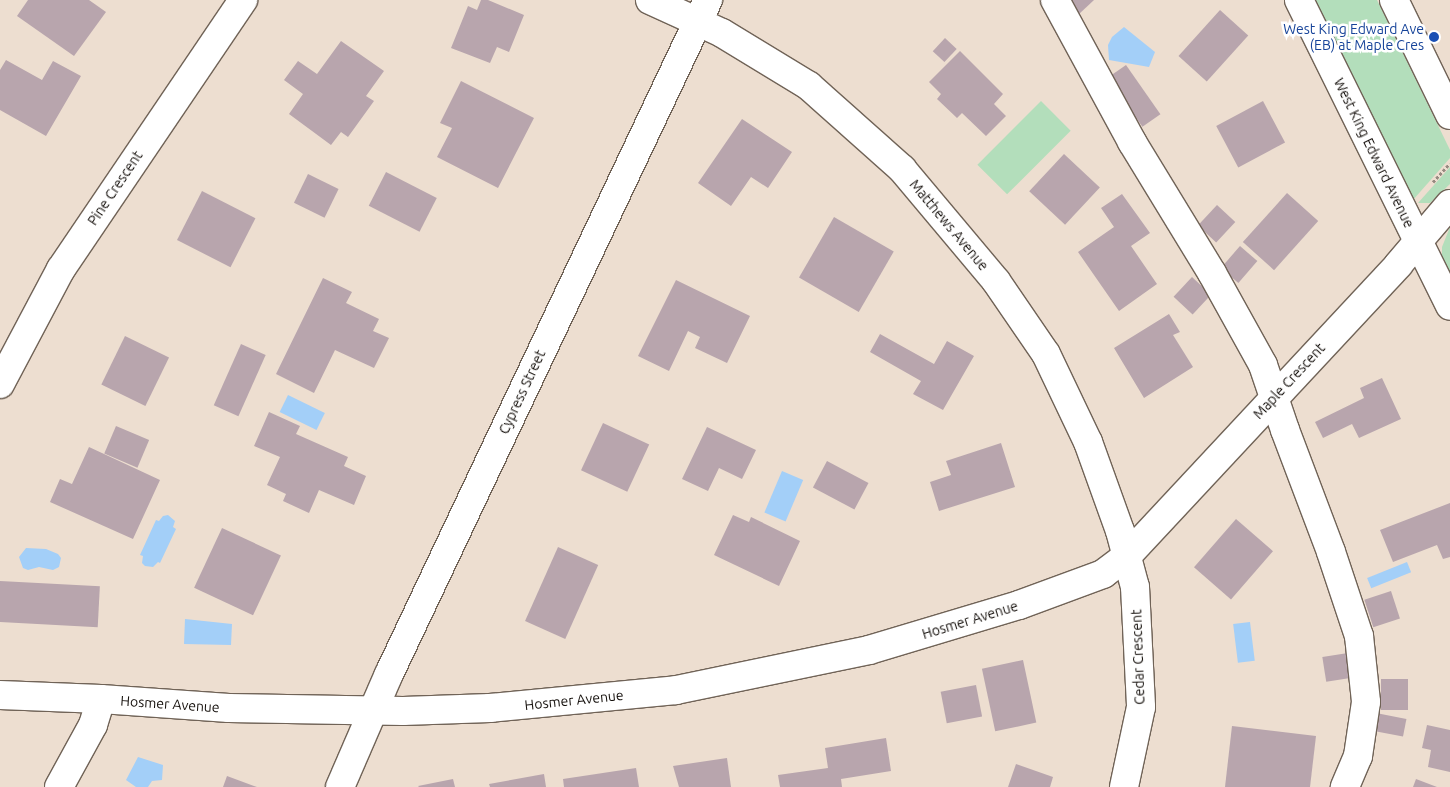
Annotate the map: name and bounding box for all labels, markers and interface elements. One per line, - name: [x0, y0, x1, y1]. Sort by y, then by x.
- place label: West King Edward Ave (EB) at Maple Cres: [1283, 21, 1424, 54]
- marker: West King Edward Ave (EB) at Maple Cres: [1428, 31, 1440, 43]
- street label: West King Edward Avenue: [1330, 75, 1418, 231]
- street label: Pine Crescent: [84, 148, 146, 228]
- street label: Matthews Avenue: [906, 176, 992, 274]
- street label: Maple Crescent: [1250, 340, 1328, 422]
- street label: Cypress Street: [495, 347, 549, 437]
- street label: Hosmer Avenue: [920, 597, 1020, 643]
- street label: Cedar Crescent: [1128, 609, 1148, 705]
- street label: Hosmer Avenue: [524, 686, 624, 714]
- street label: Hosmer Avenue: [120, 692, 220, 716]

